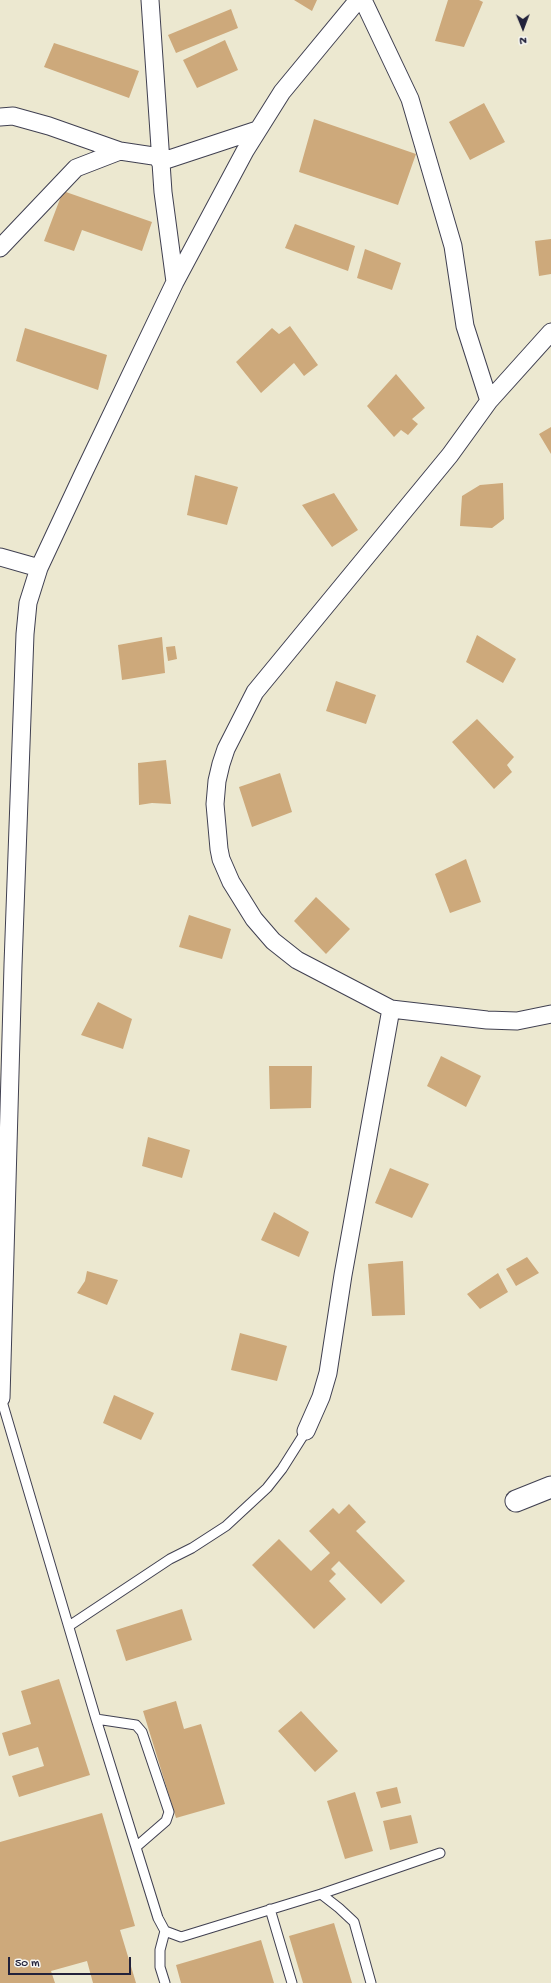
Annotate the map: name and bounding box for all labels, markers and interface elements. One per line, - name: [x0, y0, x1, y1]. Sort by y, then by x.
- north arrow: [503, 8, 543, 48]
- text: N: [520, 34, 527, 46]
- scale bar: [10, 1949, 133, 1975]
- text: 50 m: [15, 1957, 40, 1971]

